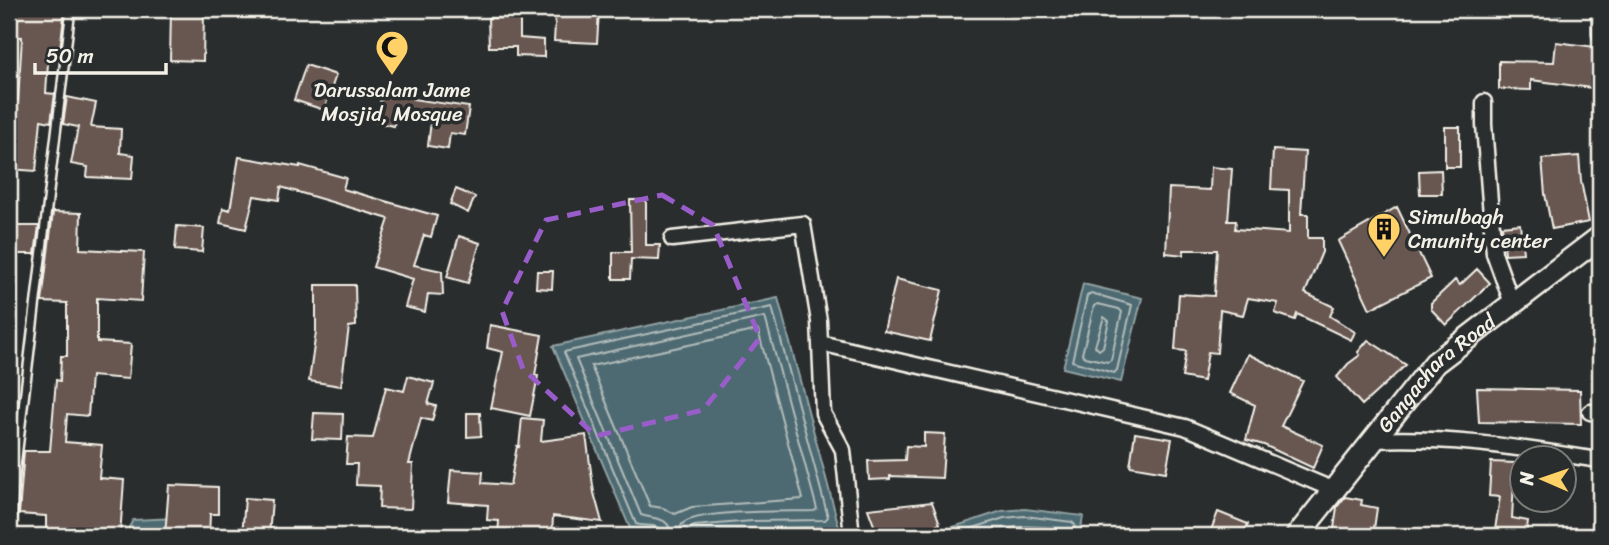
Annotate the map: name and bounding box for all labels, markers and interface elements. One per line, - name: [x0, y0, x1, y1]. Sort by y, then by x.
- mosque icon: Darussalam Jame Mosjid, Mosque: [373, 28, 411, 77]
- scale bar: [35, 32, 166, 76]
- text: 50 m: [46, 37, 94, 75]
- place label: Darussalam Jame Mosjid, Mosque: [314, 71, 470, 133]
- place label: Simulbagh Cmunity center: [1408, 198, 1552, 260]
- building icon: Simulbagh Cmunity center: [1365, 210, 1403, 259]
- street label: Gangachara Road: [1367, 303, 1506, 441]
- north arrow: [1508, 444, 1578, 514]
- text: N: [1510, 470, 1543, 487]

